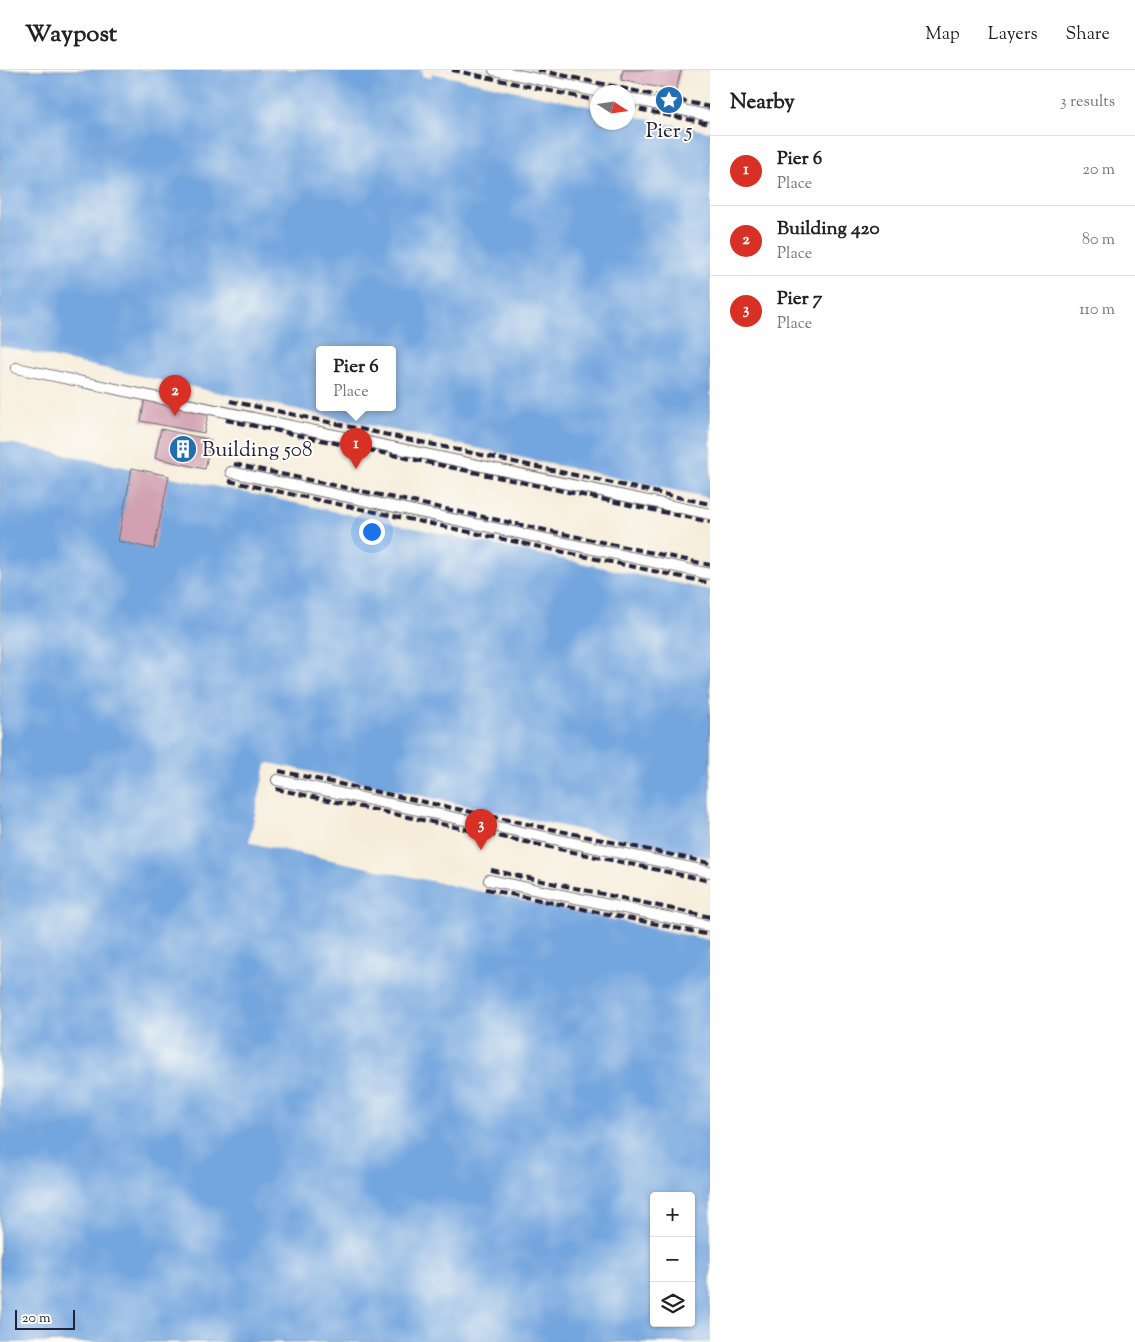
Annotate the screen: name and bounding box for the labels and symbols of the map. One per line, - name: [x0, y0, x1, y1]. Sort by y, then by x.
- north arrow: [590, 85, 635, 130]
- place icon: Pier 5: [654, 85, 684, 115]
- place label: Pier 5: [646, 117, 692, 147]
- pin: 2: [159, 375, 191, 416]
- pin: 1: [340, 428, 372, 469]
- building icon: Building 508: [168, 434, 198, 464]
- place label: Building 508: [202, 436, 312, 466]
- your location: [359, 519, 385, 545]
- pin: 3: [465, 809, 497, 850]
- scale bar: [15, 1307, 75, 1330]

